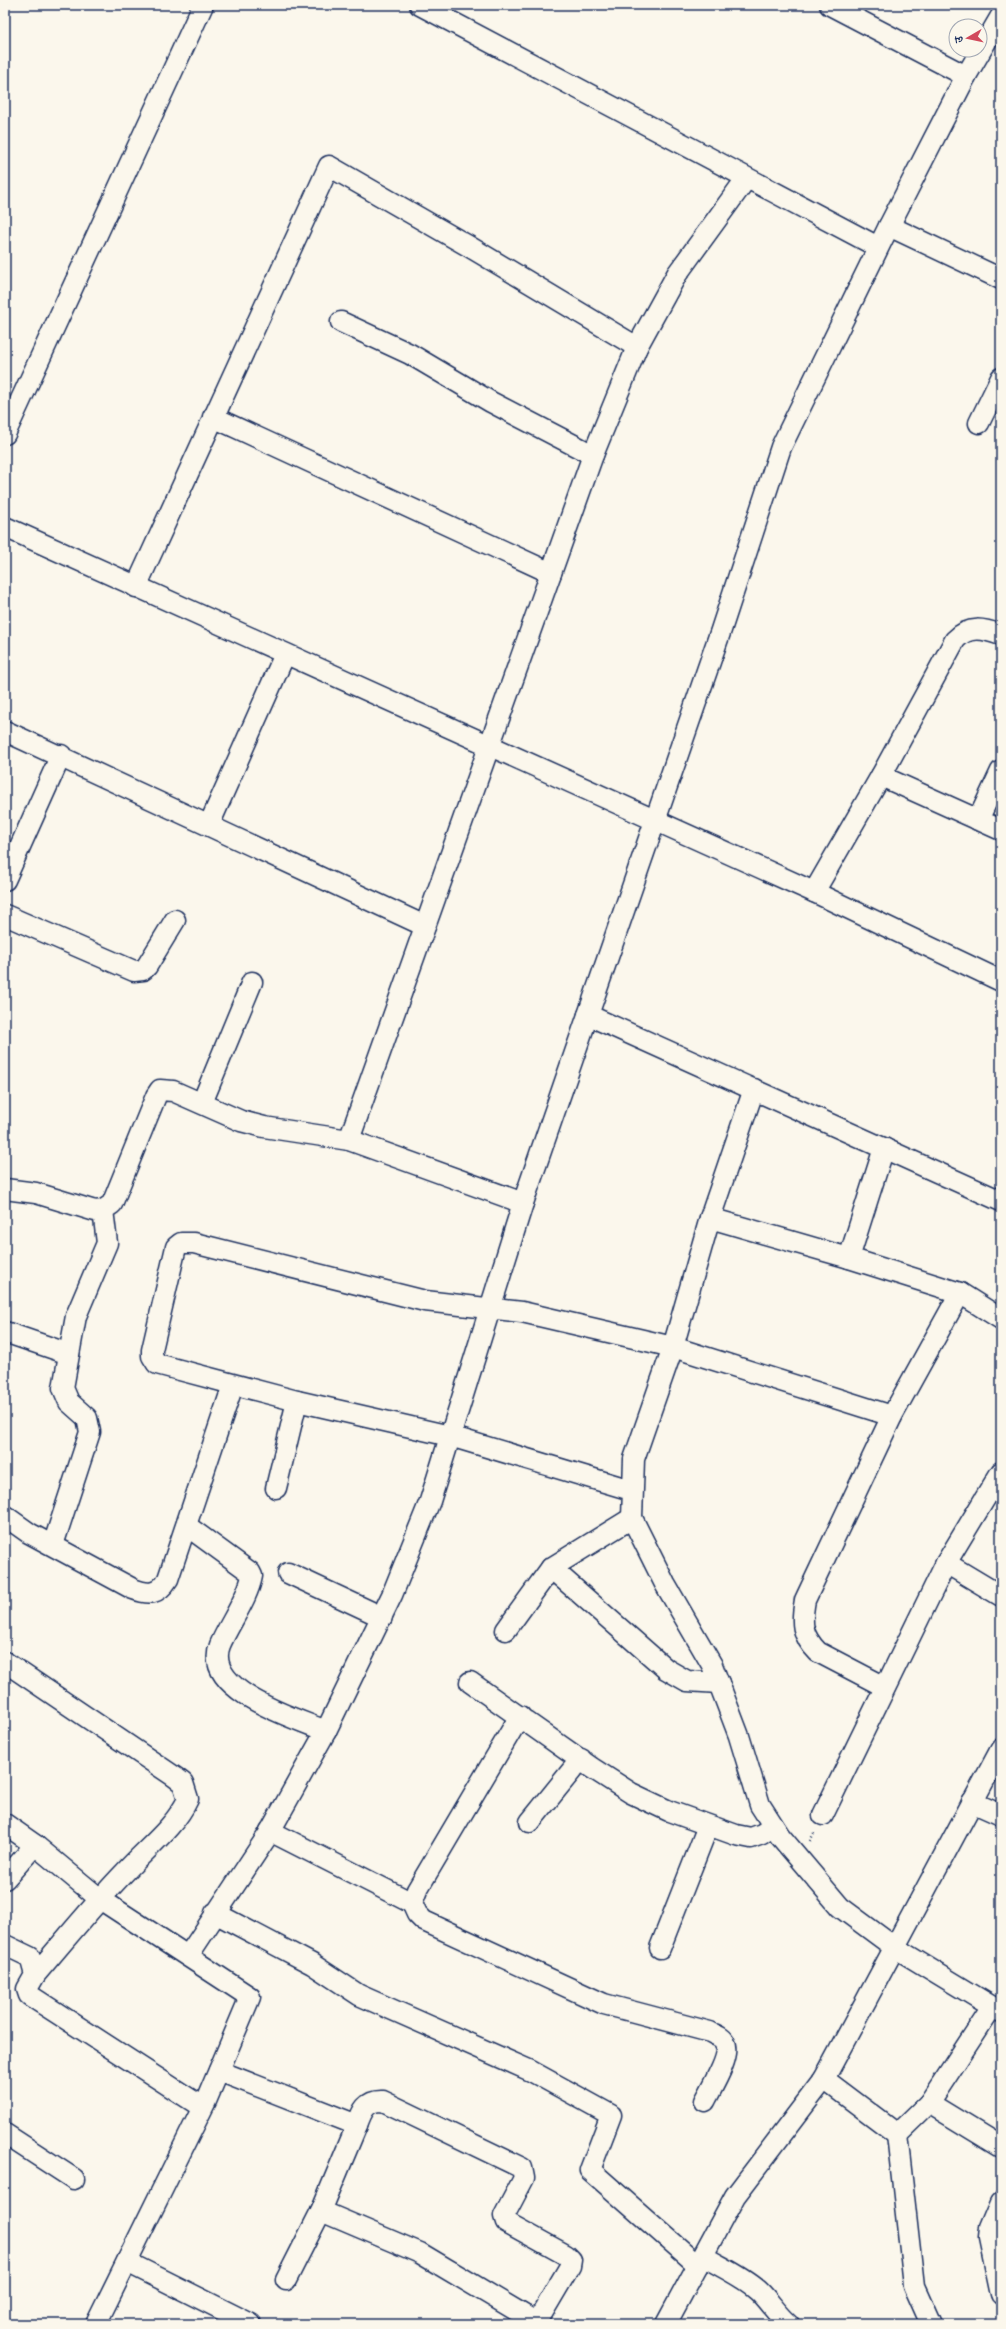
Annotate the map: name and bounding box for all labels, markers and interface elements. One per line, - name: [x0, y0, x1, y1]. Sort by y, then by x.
- north arrow: [948, 18, 988, 58]
- text: उ: [952, 34, 969, 45]

